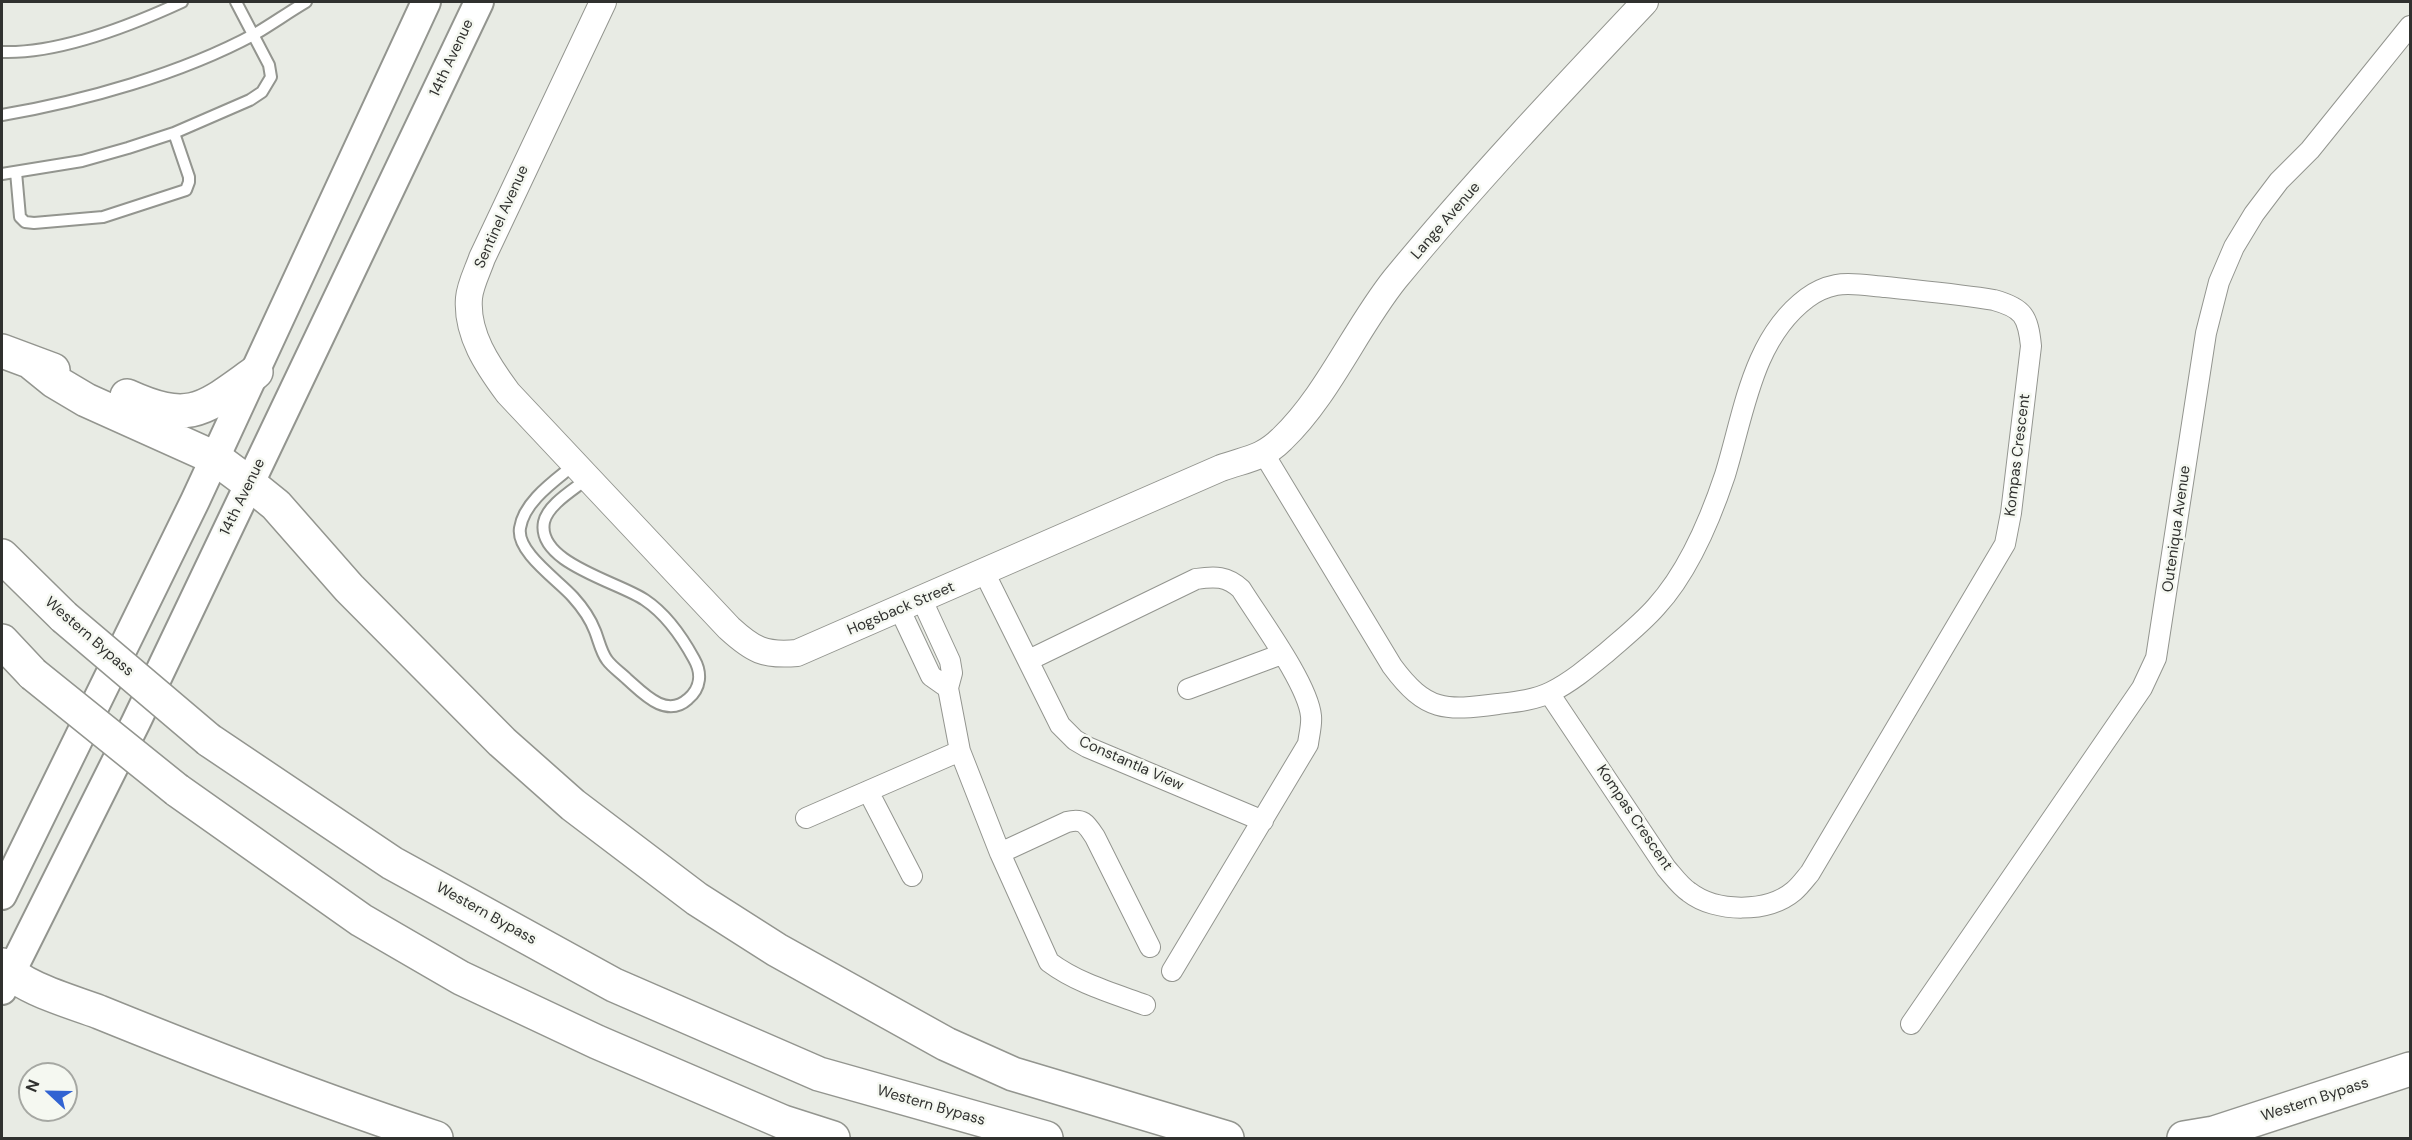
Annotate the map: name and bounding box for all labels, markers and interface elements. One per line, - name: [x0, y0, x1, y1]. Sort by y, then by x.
- street label: 14th Avenue: [426, 16, 478, 100]
- street label: Sentinel Avenue: [471, 163, 533, 271]
- street label: Lange Avenue: [1408, 179, 1484, 263]
- street label: Kompas Crescent: [2002, 393, 2034, 517]
- street label: 14th Avenue: [217, 456, 269, 538]
- street label: Outeniqua Avenue: [2159, 465, 2195, 593]
- street label: Hogsback Street: [845, 578, 957, 640]
- street label: Western Bypass: [41, 594, 137, 680]
- street label: Constantla View: [1076, 733, 1186, 795]
- street label: Kompas Crescent: [1592, 762, 1676, 874]
- street label: Western Bypass: [433, 879, 539, 949]
- north arrow: [18, 1062, 78, 1122]
- street label: Western Bypass: [2259, 1074, 2371, 1126]
- text: N: [21, 1076, 45, 1095]
- street label: Western Bypass: [875, 1082, 987, 1130]

